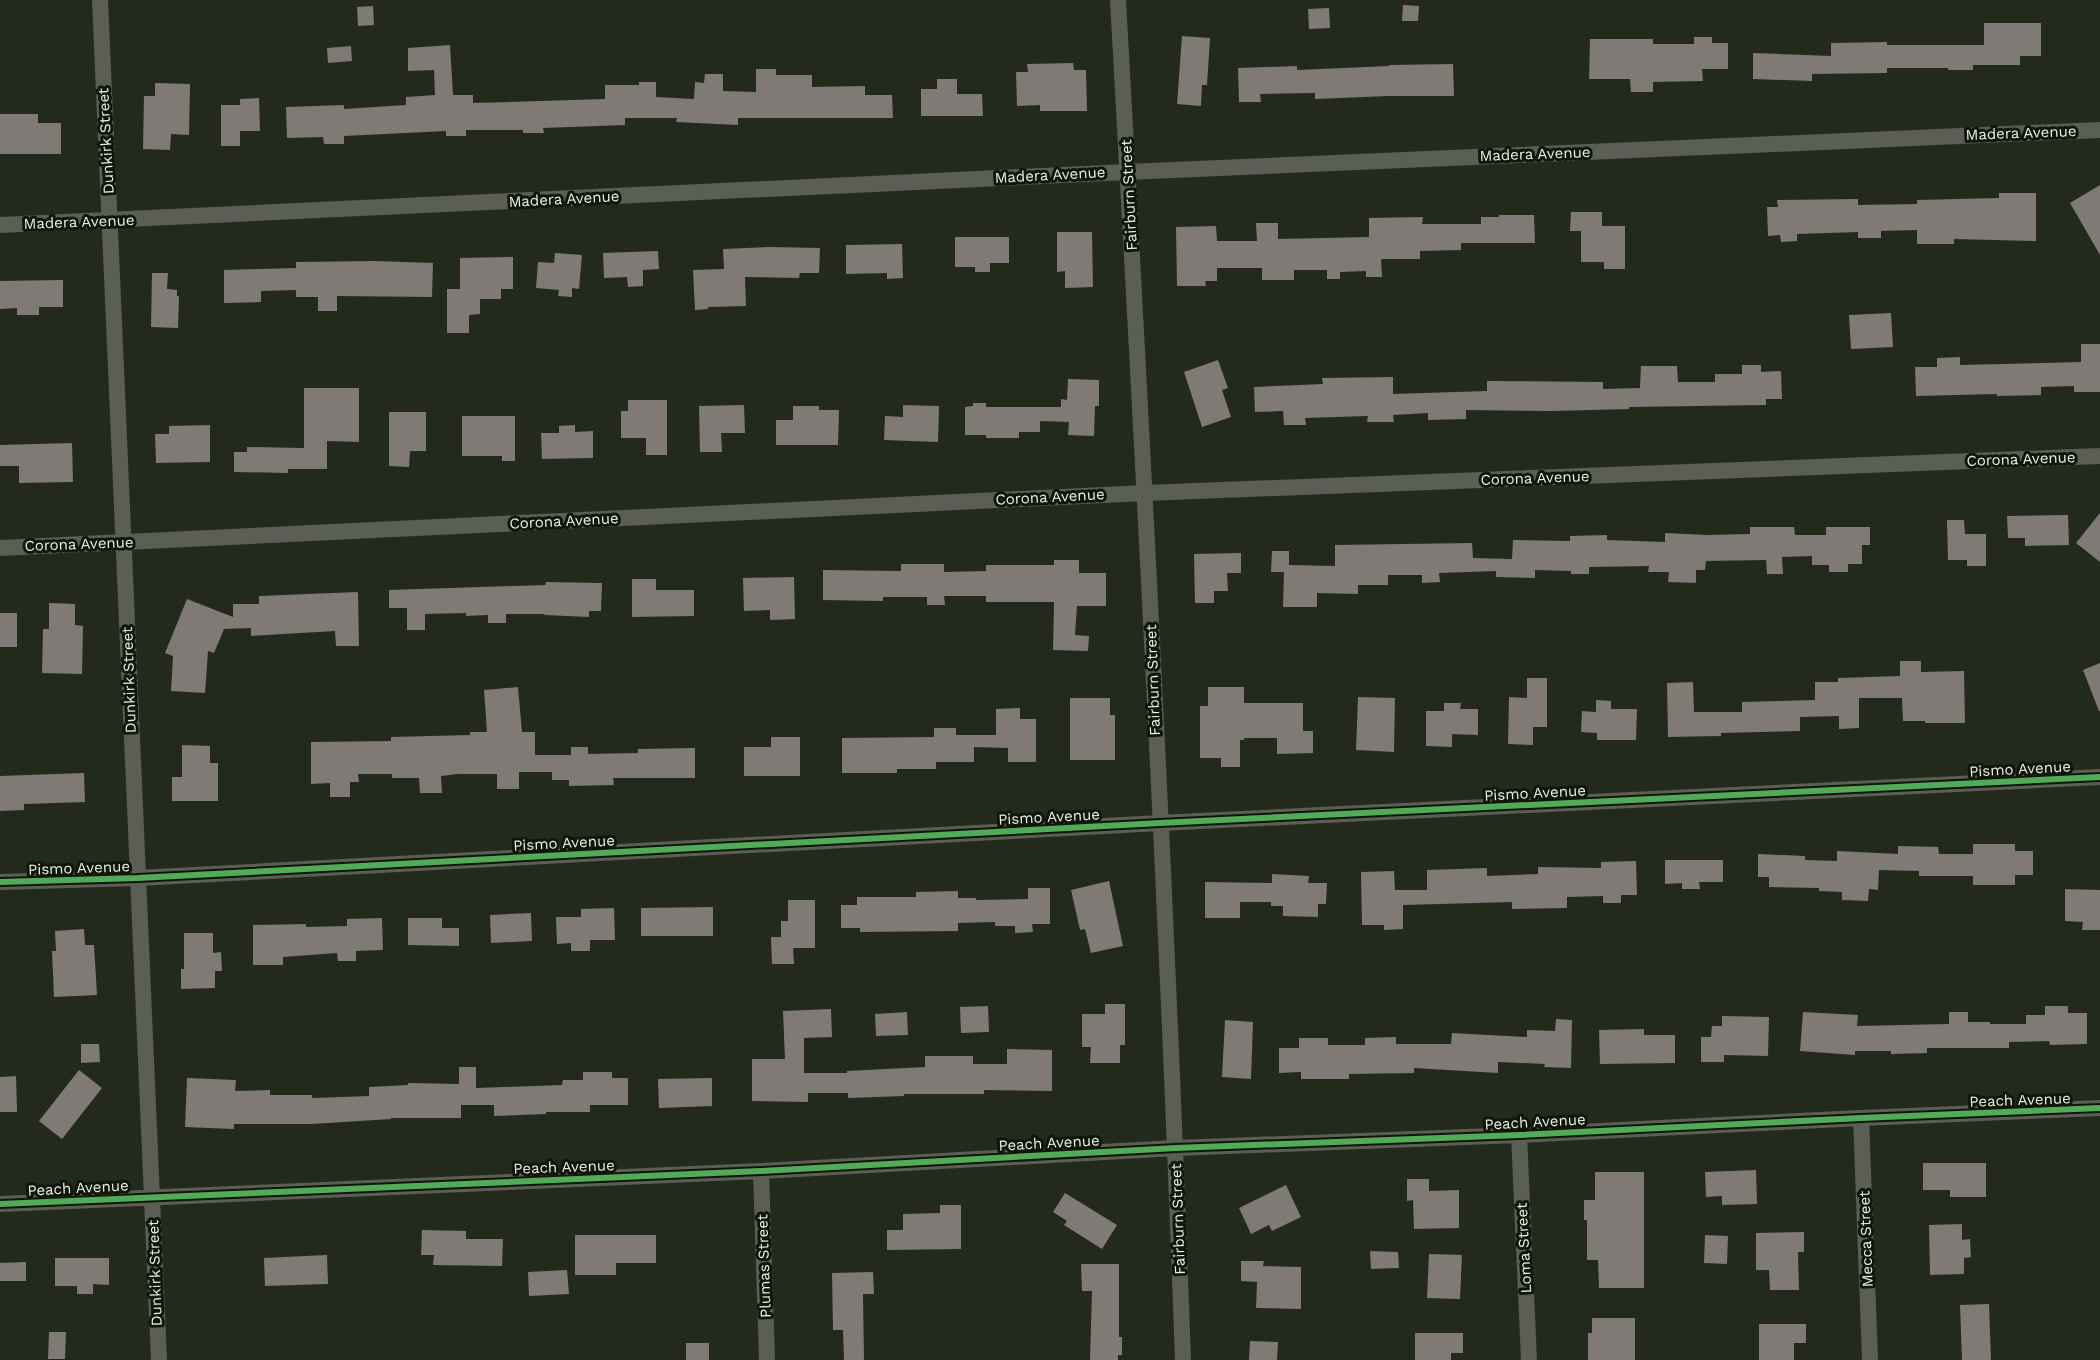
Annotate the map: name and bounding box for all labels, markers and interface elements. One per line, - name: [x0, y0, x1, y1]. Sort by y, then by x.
- street label: Dunkirk Street: [94, 87, 118, 195]
- street label: Madera Avenue: [1965, 122, 2077, 144]
- street label: Fairburn Street: [1117, 138, 1141, 251]
- street label: Madera Avenue: [1479, 143, 1591, 165]
- street label: Madera Avenue: [994, 163, 1106, 187]
- street label: Madera Avenue: [508, 187, 620, 211]
- street label: Madera Avenue: [23, 211, 135, 233]
- street label: Corona Avenue: [1966, 448, 2076, 470]
- street label: Corona Avenue: [1480, 467, 1590, 489]
- street label: Corona Avenue: [995, 485, 1105, 509]
- street label: Corona Avenue: [509, 509, 619, 533]
- street label: Corona Avenue: [24, 533, 134, 555]
- street label: Fairburn Street: [1142, 623, 1164, 736]
- street label: Dunkirk Street: [118, 626, 140, 733]
- street label: Pismo Avenue: [1969, 757, 2071, 781]
- street label: Pismo Avenue: [1484, 781, 1586, 805]
- street label: Pismo Avenue: [998, 805, 1100, 829]
- street label: Pismo Avenue: [513, 831, 615, 855]
- street label: Pismo Avenue: [28, 857, 130, 879]
- street label: Peach Avenue: [1969, 1089, 2071, 1111]
- street label: Peach Avenue: [1484, 1110, 1586, 1134]
- street label: Peach Avenue: [998, 1131, 1100, 1155]
- street label: Peach Avenue: [513, 1156, 615, 1178]
- street label: Fairburn Street: [1167, 1162, 1189, 1275]
- street label: Peach Avenue: [27, 1176, 129, 1200]
- street label: Mecca Street: [1855, 1190, 1877, 1288]
- street label: Loma Street: [1513, 1202, 1535, 1294]
- street label: Plumas Street: [753, 1213, 775, 1318]
- street label: Dunkirk Street: [144, 1219, 166, 1326]

